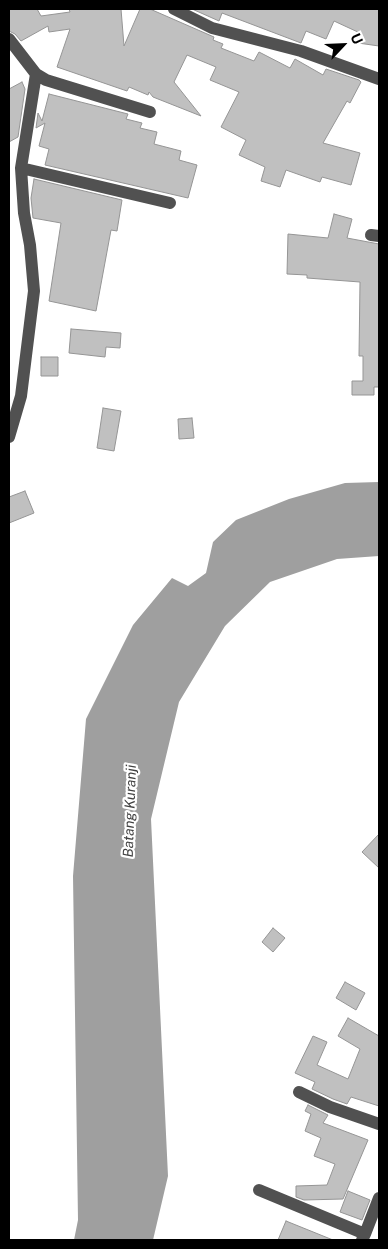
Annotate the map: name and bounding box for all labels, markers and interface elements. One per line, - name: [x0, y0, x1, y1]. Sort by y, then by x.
- north arrow: [318, 20, 368, 70]
- text: U: [347, 31, 366, 47]
- water label: Batang Kuranji: [120, 764, 140, 858]

